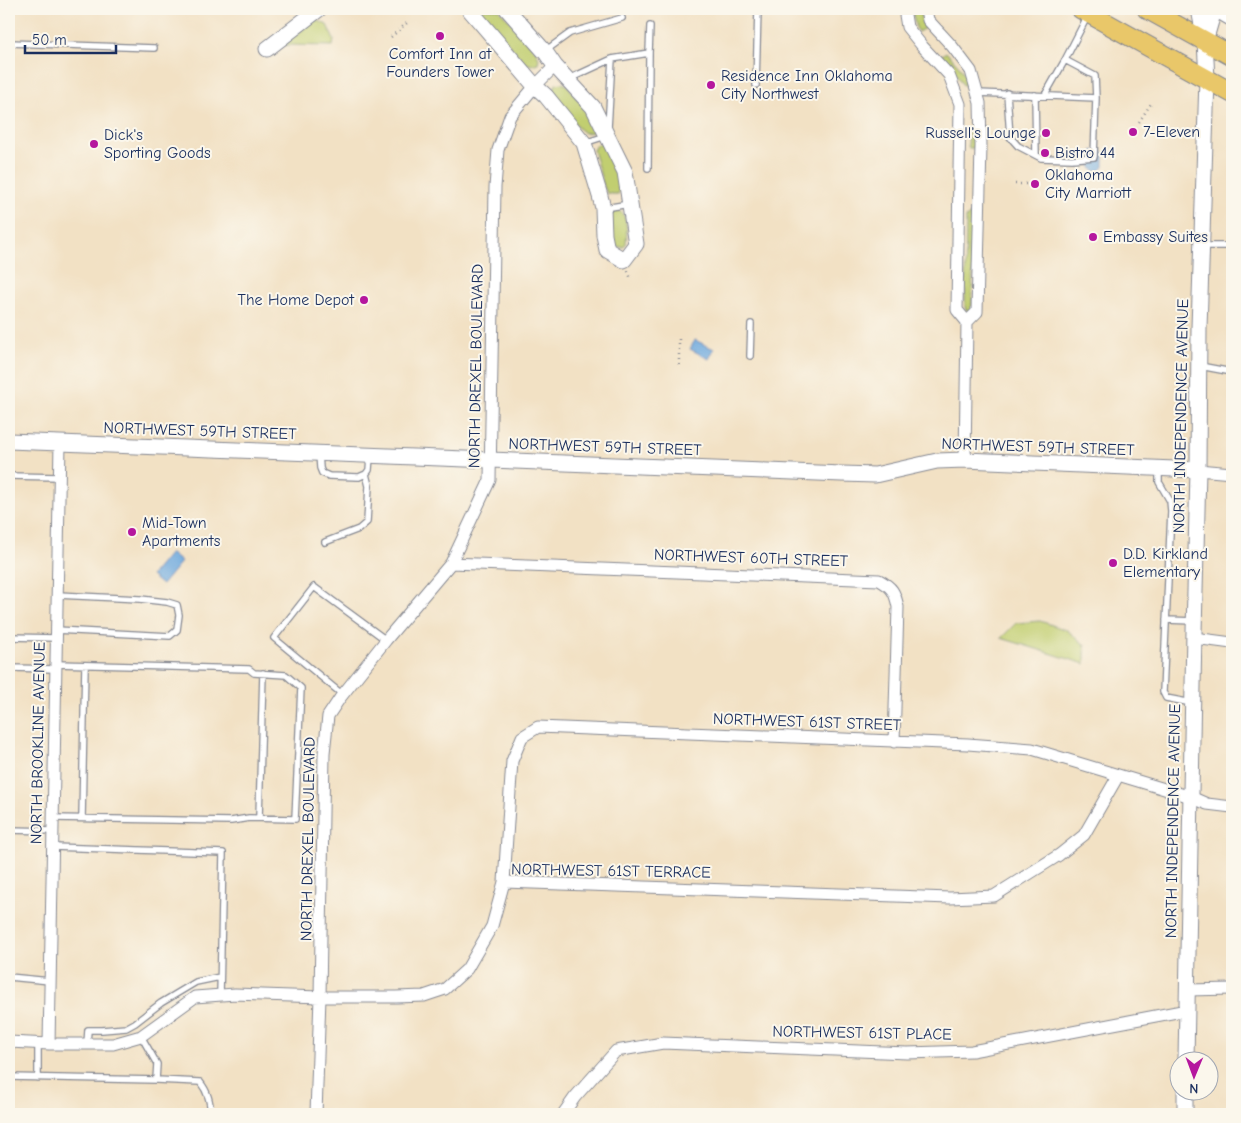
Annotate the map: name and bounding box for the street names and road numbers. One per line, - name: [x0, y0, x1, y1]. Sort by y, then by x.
- street label: NORTH DREXEL BOULEVARD: [465, 264, 487, 468]
- street label: NORTH INDEPENDENCE AVENUE: [1170, 298, 1192, 533]
- street label: NORTHWEST 59TH STREET: [103, 419, 297, 443]
- street label: NORTHWEST 59TH STREET: [508, 435, 702, 459]
- street label: NORTHWEST 59TH STREET: [941, 435, 1135, 459]
- street label: NORTHWEST 60TH STREET: [654, 546, 849, 570]
- street label: NORTH BROOKLINE AVENUE: [27, 641, 49, 844]
- street label: NORTH INDEPENDENCE AVENUE: [1162, 703, 1184, 938]
- street label: NORTHWEST 61ST STREET: [713, 710, 902, 734]
- street label: NORTH DREXEL BOULEVARD: [297, 737, 319, 941]
- street label: NORTHWEST 61ST TERRACE: [511, 860, 711, 882]
- street label: NORTHWEST 61ST PLACE: [772, 1022, 952, 1044]

